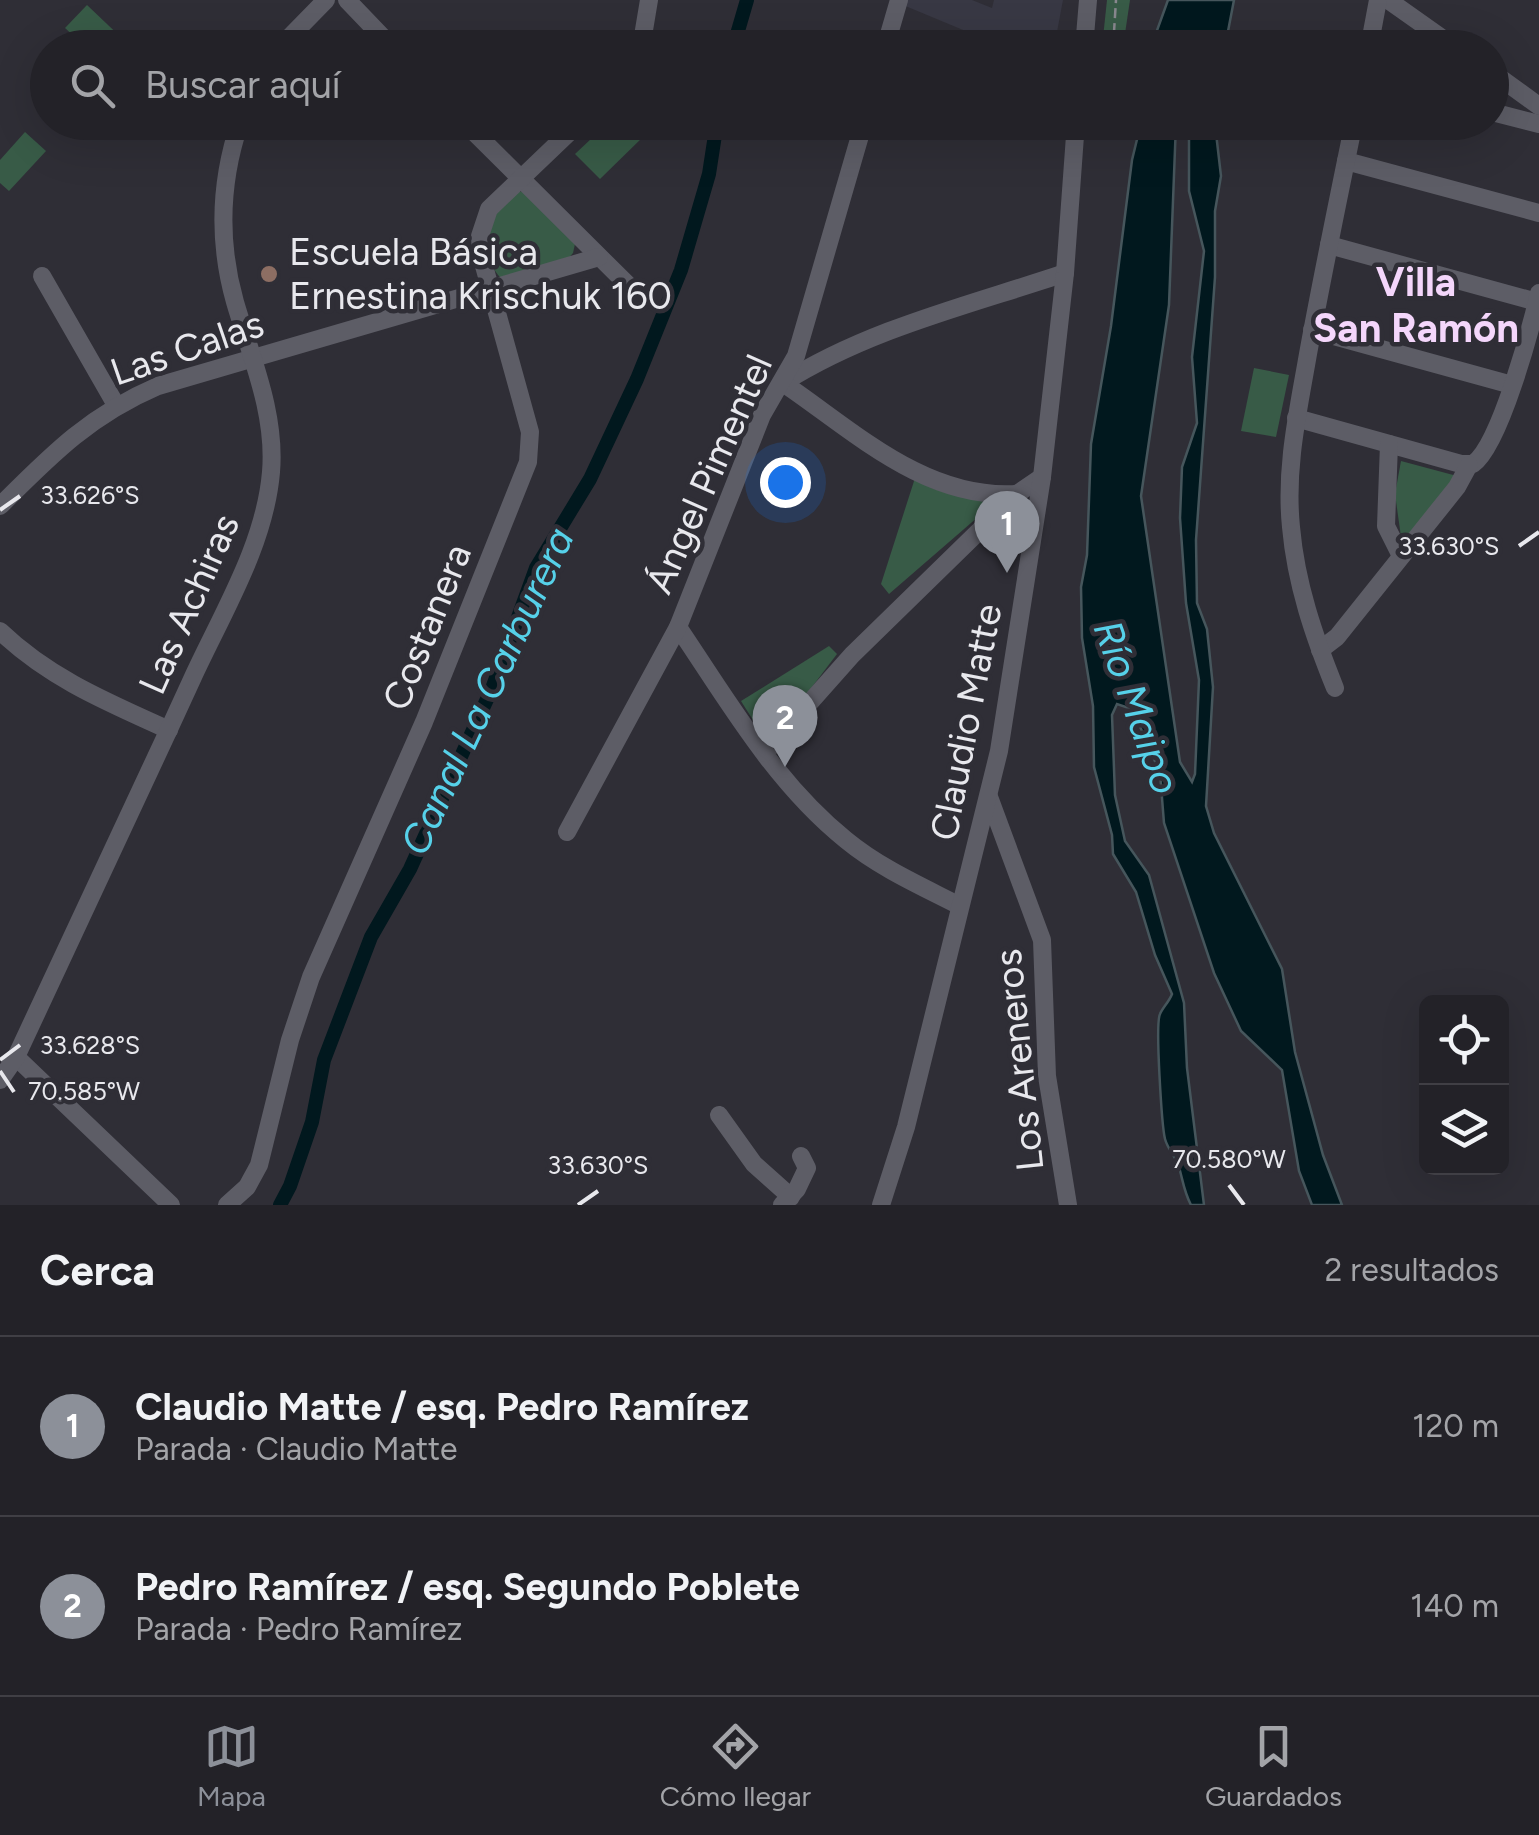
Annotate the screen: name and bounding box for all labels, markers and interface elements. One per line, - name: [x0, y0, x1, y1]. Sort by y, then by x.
- search box: [30, 30, 1509, 140]
- icon: search: [65, 58, 120, 113]
- text: Buscar aquí: [145, 62, 341, 108]
- place label: Escuela Básica Ernestina Krischuk 160: [289, 229, 672, 319]
- district label: Villa San Ramón: [1313, 258, 1519, 352]
- marker: Escuela Básica Ernestina Krischuk 160: [258, 263, 280, 285]
- street label: Las Calas: [105, 300, 269, 396]
- street label: Ángel Pimentel: [636, 348, 782, 600]
- your location: [760, 457, 811, 508]
- text: 33.626°S: [40, 480, 140, 510]
- pin: 1: [974, 490, 1040, 573]
- street label: Las Achiras: [129, 507, 249, 701]
- water label: Canal La Carburera: [390, 520, 584, 862]
- text: 33.630°S: [1399, 531, 1499, 561]
- street label: Costanera: [373, 537, 481, 717]
- street label: Claudio Matte: [921, 600, 1011, 844]
- water label: Río Maipo: [1083, 614, 1191, 800]
- pin: 2: [752, 684, 818, 767]
- street label: Los Areneros: [984, 947, 1054, 1173]
- map controls: [1419, 995, 1509, 1175]
- button: locate: [1419, 995, 1509, 1085]
- text: 33.628°S: [40, 1030, 140, 1060]
- text: 70.585°W: [28, 1076, 140, 1106]
- button: layers: [1419, 1085, 1509, 1175]
- text: 70.580°W: [1172, 1144, 1286, 1174]
- text: 33.630°S: [548, 1150, 648, 1180]
- text: Cerca: [40, 1245, 155, 1296]
- text: 2 resultados: [1325, 1251, 1499, 1289]
- text: Claudio Matte / esq. Pedro Ramírez: [135, 1384, 749, 1430]
- text: 1: [66, 1407, 79, 1445]
- text: 120 m: [1412, 1407, 1499, 1445]
- text: Parada · Claudio Matte: [135, 1430, 458, 1468]
- text: Pedro Ramírez / esq. Segundo Poblete: [135, 1564, 800, 1610]
- text: 2: [63, 1587, 82, 1625]
- text: 140 m: [1410, 1587, 1499, 1625]
- text: Parada · Pedro Ramírez: [135, 1610, 462, 1648]
- tab: Mapa: [197, 1719, 266, 1813]
- tab: Cómo llegar: [660, 1719, 811, 1813]
- tab: Guardados: [1205, 1719, 1342, 1813]

